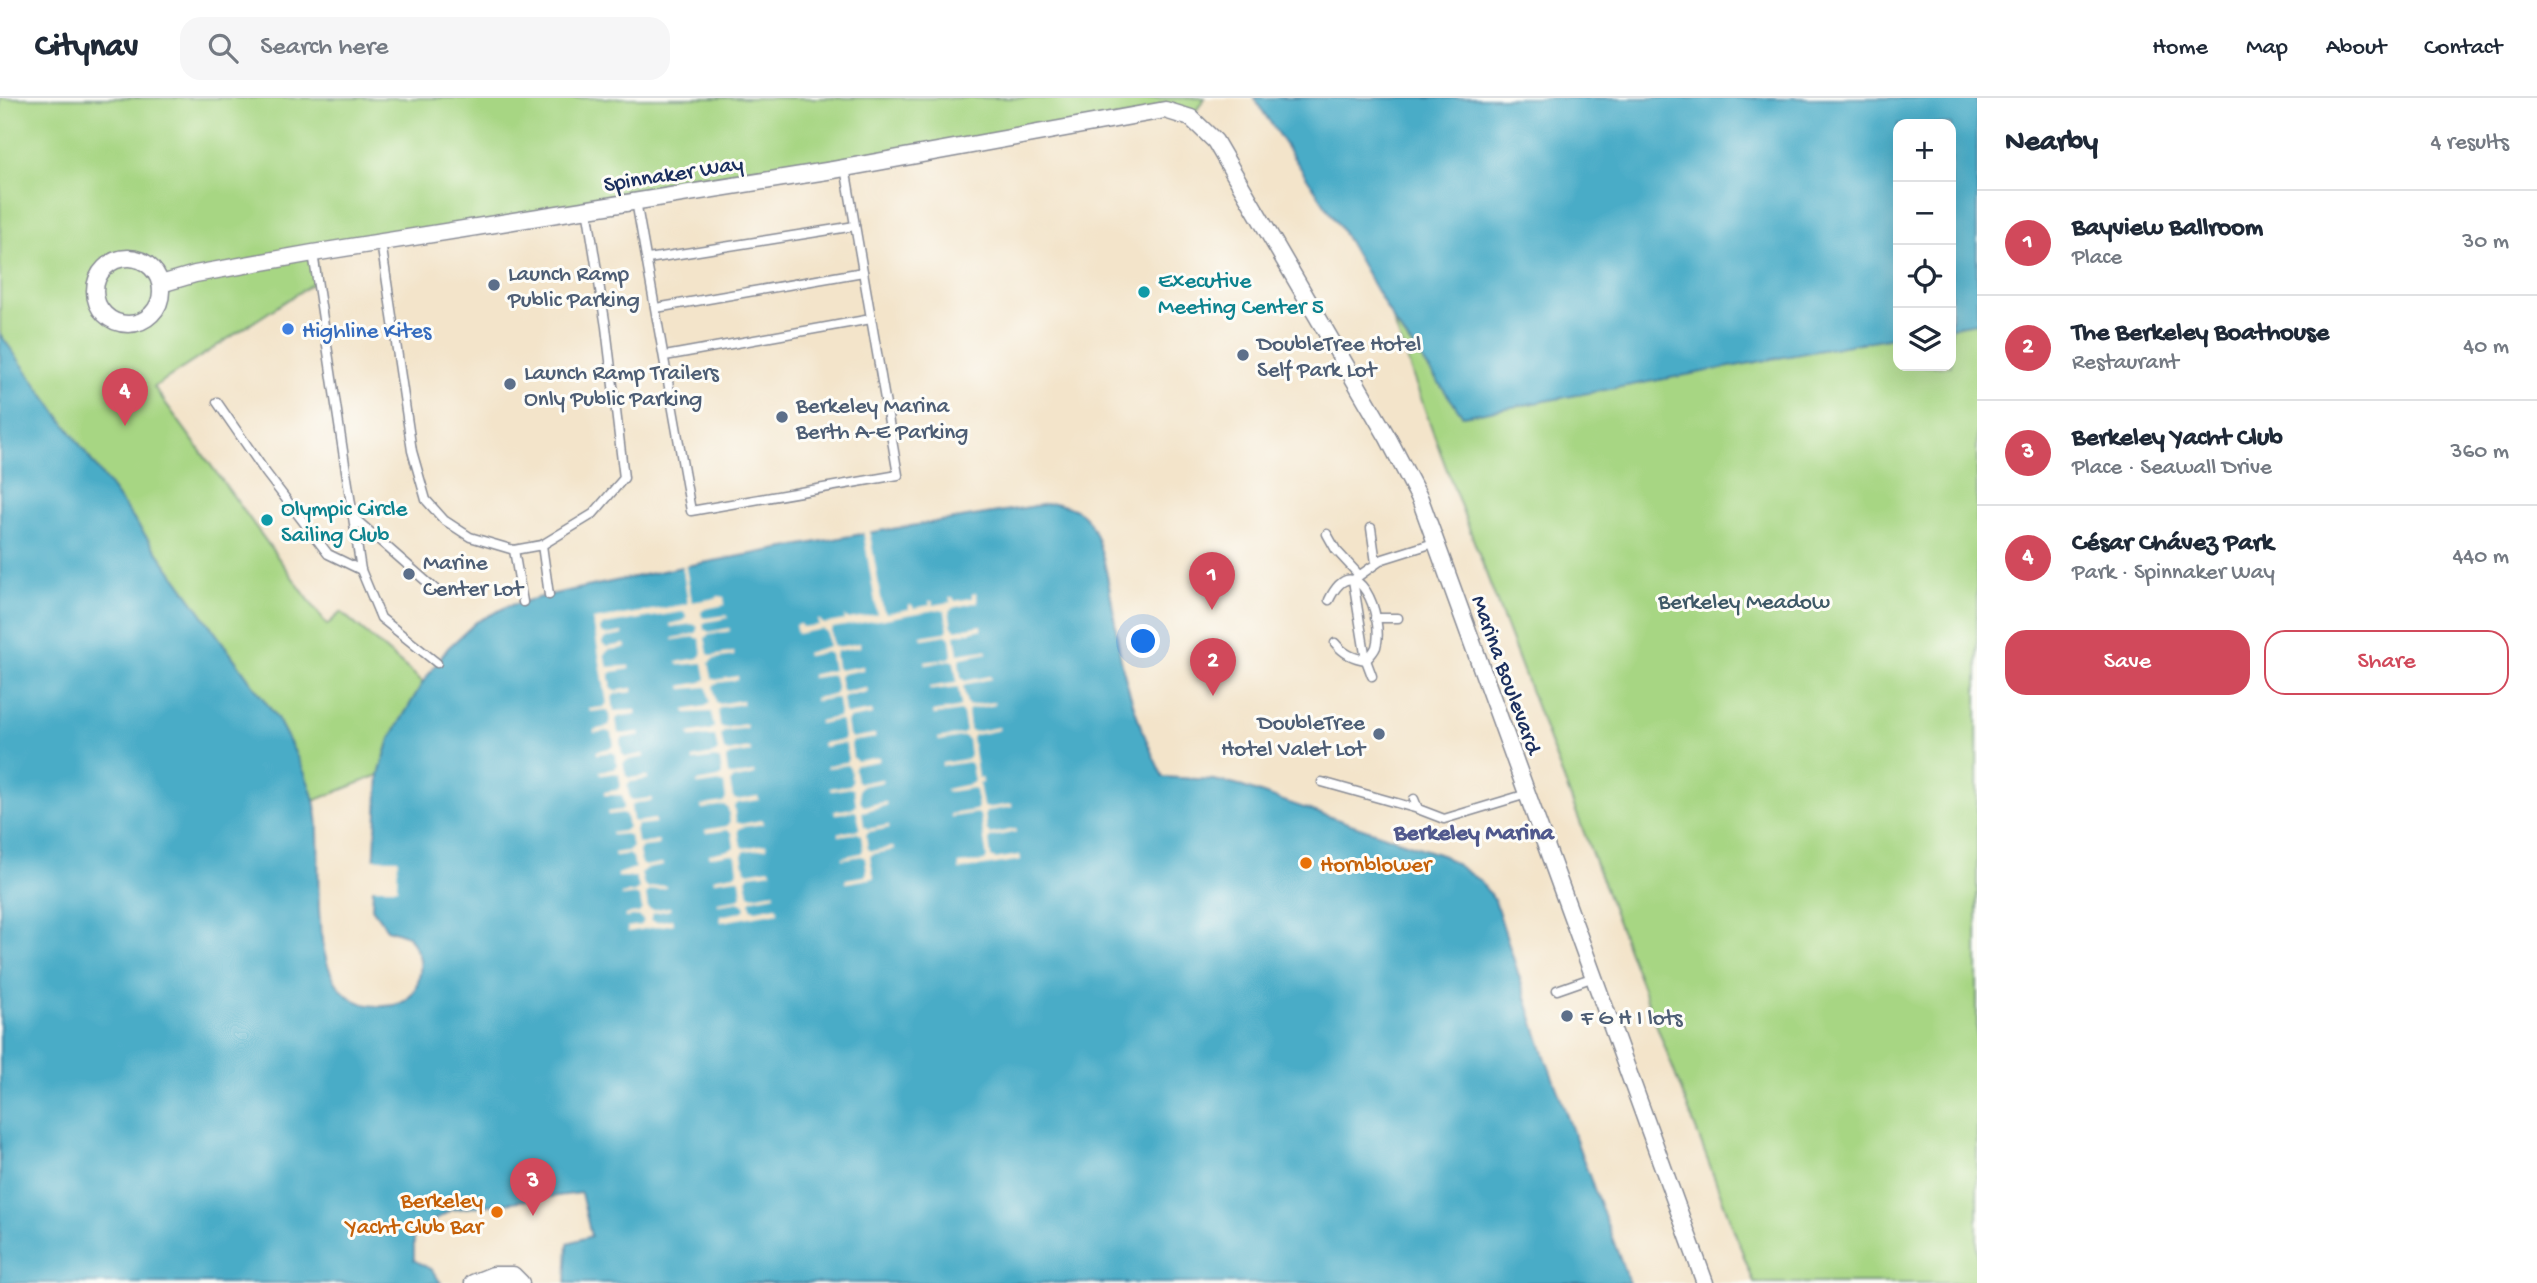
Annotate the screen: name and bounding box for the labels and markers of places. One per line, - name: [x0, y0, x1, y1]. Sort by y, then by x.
- place label: Launch Ramp Public Parking: [507, 262, 640, 315]
- place label: Executive Meeting Center 5: [1158, 269, 1324, 322]
- marker: Launch Ramp Public Parking: [486, 277, 502, 293]
- marker: Executive Meeting Center 5: [1136, 284, 1152, 300]
- place label: Highline Kites: [302, 319, 432, 346]
- marker: Highline Kites: [280, 321, 296, 337]
- place label: DoubleTree Hotel Self Park Lot: [1255, 332, 1421, 385]
- marker: DoubleTree Hotel Self Park Lot: [1235, 347, 1251, 363]
- place label: Launch Ramp Trailers Only Public Parking: [524, 361, 719, 414]
- pin: 4: [102, 368, 148, 426]
- marker: Launch Ramp Trailers Only Public Parking: [502, 376, 518, 392]
- place label: Berkeley Marina Berth A-E Parking: [795, 394, 968, 447]
- marker: Berkeley Marina Berth A-E Parking: [774, 409, 790, 425]
- place label: Olympic Circle Sailing Club: [281, 497, 409, 550]
- marker: Olympic Circle Sailing Club: [259, 512, 275, 528]
- place label: Marine Center Lot: [423, 551, 524, 604]
- pin: 1: [1189, 552, 1235, 610]
- marker: Marine Center Lot: [401, 566, 417, 582]
- pin: 2: [1190, 638, 1236, 696]
- place label: DoubleTree Hotel Valet Lot: [1221, 711, 1367, 764]
- marker: DoubleTree Hotel Valet Lot: [1371, 726, 1387, 742]
- place label: Hornblower: [1320, 853, 1433, 880]
- marker: Hornblower: [1298, 855, 1314, 871]
- place label: F G H I lots: [1580, 1006, 1683, 1033]
- marker: F G H I lots: [1559, 1008, 1575, 1024]
- pin: 3: [510, 1158, 556, 1216]
- place label: Berkeley Yacht Club Bar: [344, 1189, 485, 1242]
- marker: Berkeley Yacht Club Bar: [489, 1204, 505, 1220]

